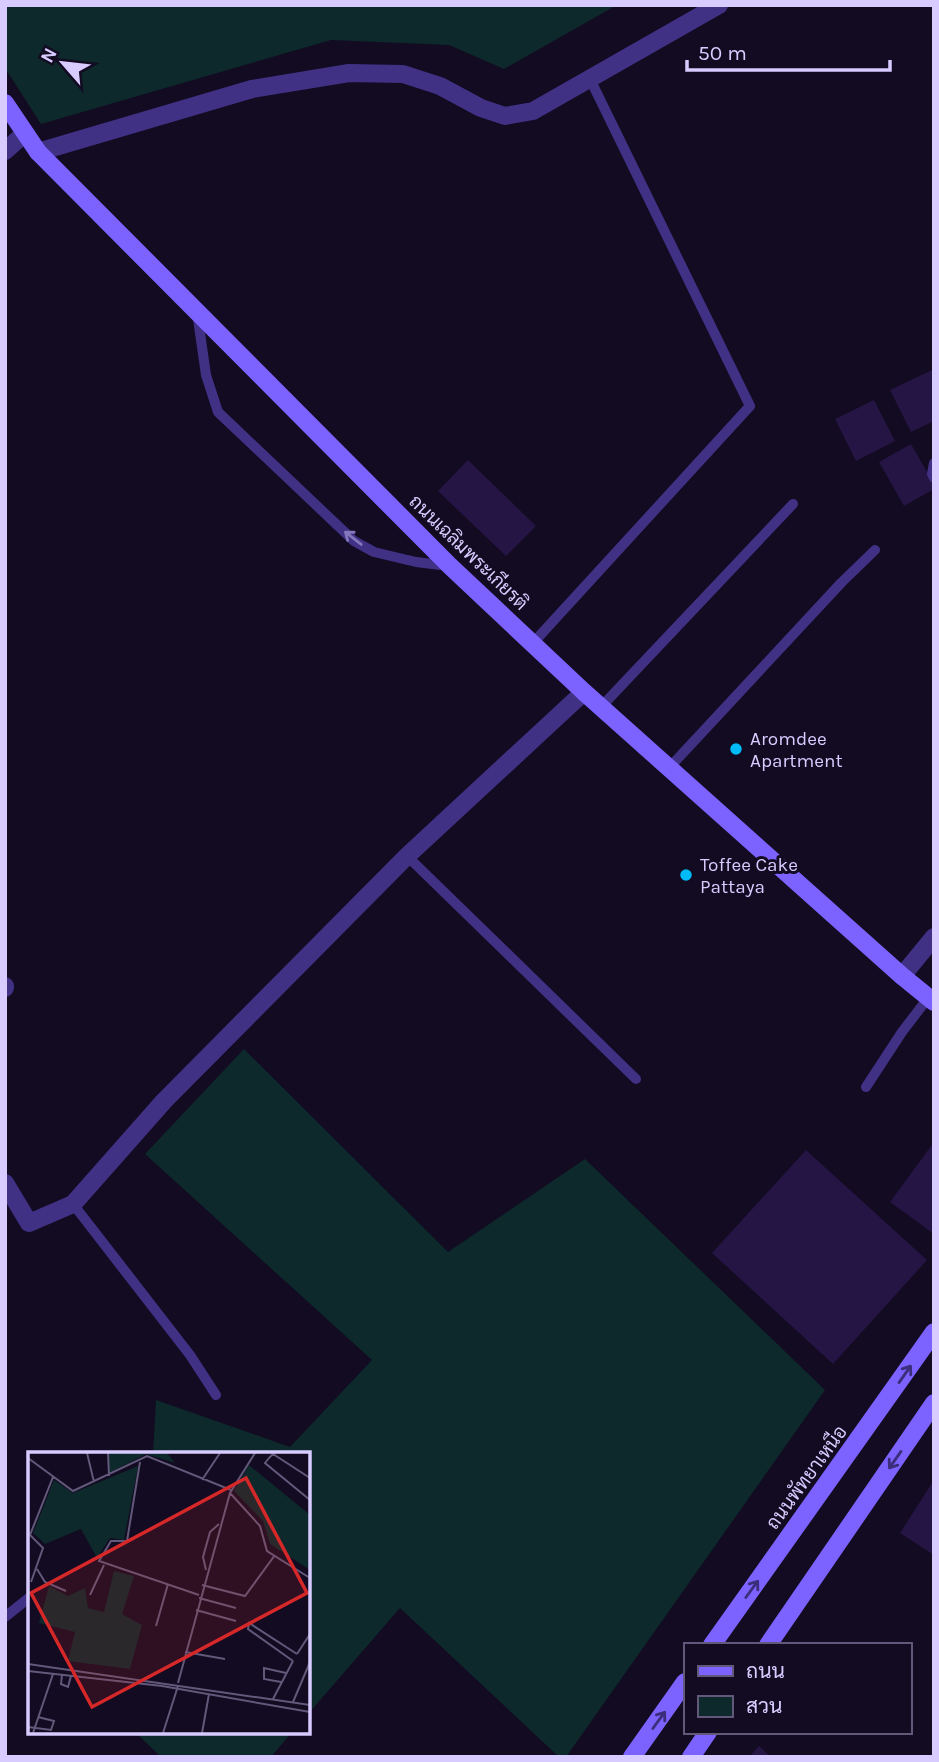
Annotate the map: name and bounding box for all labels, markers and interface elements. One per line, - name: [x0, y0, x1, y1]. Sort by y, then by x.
- north arrow: [28, 28, 98, 98]
- scale bar: [687, 28, 890, 72]
- text: 50 m: [698, 41, 747, 65]
- text: N: [36, 44, 62, 67]
- street label: ถนนเฉลิมพระเกียรติ: [405, 489, 533, 615]
- one-way arrow: [344, 530, 363, 545]
- place label: Aromdee Apartment: [750, 728, 843, 772]
- marker: Aromdee Apartment: [728, 741, 744, 757]
- place label: Toffee Cake Pattaya: [700, 854, 798, 898]
- marker: Toffee Cake Pattaya: [678, 867, 694, 883]
- one-way arrow: [898, 1365, 912, 1384]
- street label: ถนนพัทยาเหนือ: [761, 1421, 852, 1534]
- one-way arrow: [888, 1450, 902, 1469]
- inset map: [28, 1452, 310, 1734]
- one-way arrow: [745, 1580, 759, 1599]
- legend: [684, 1643, 911, 1734]
- text: ถนน: [746, 1659, 785, 1683]
- text: สวน: [746, 1694, 782, 1718]
- one-way arrow: [652, 1711, 666, 1730]

